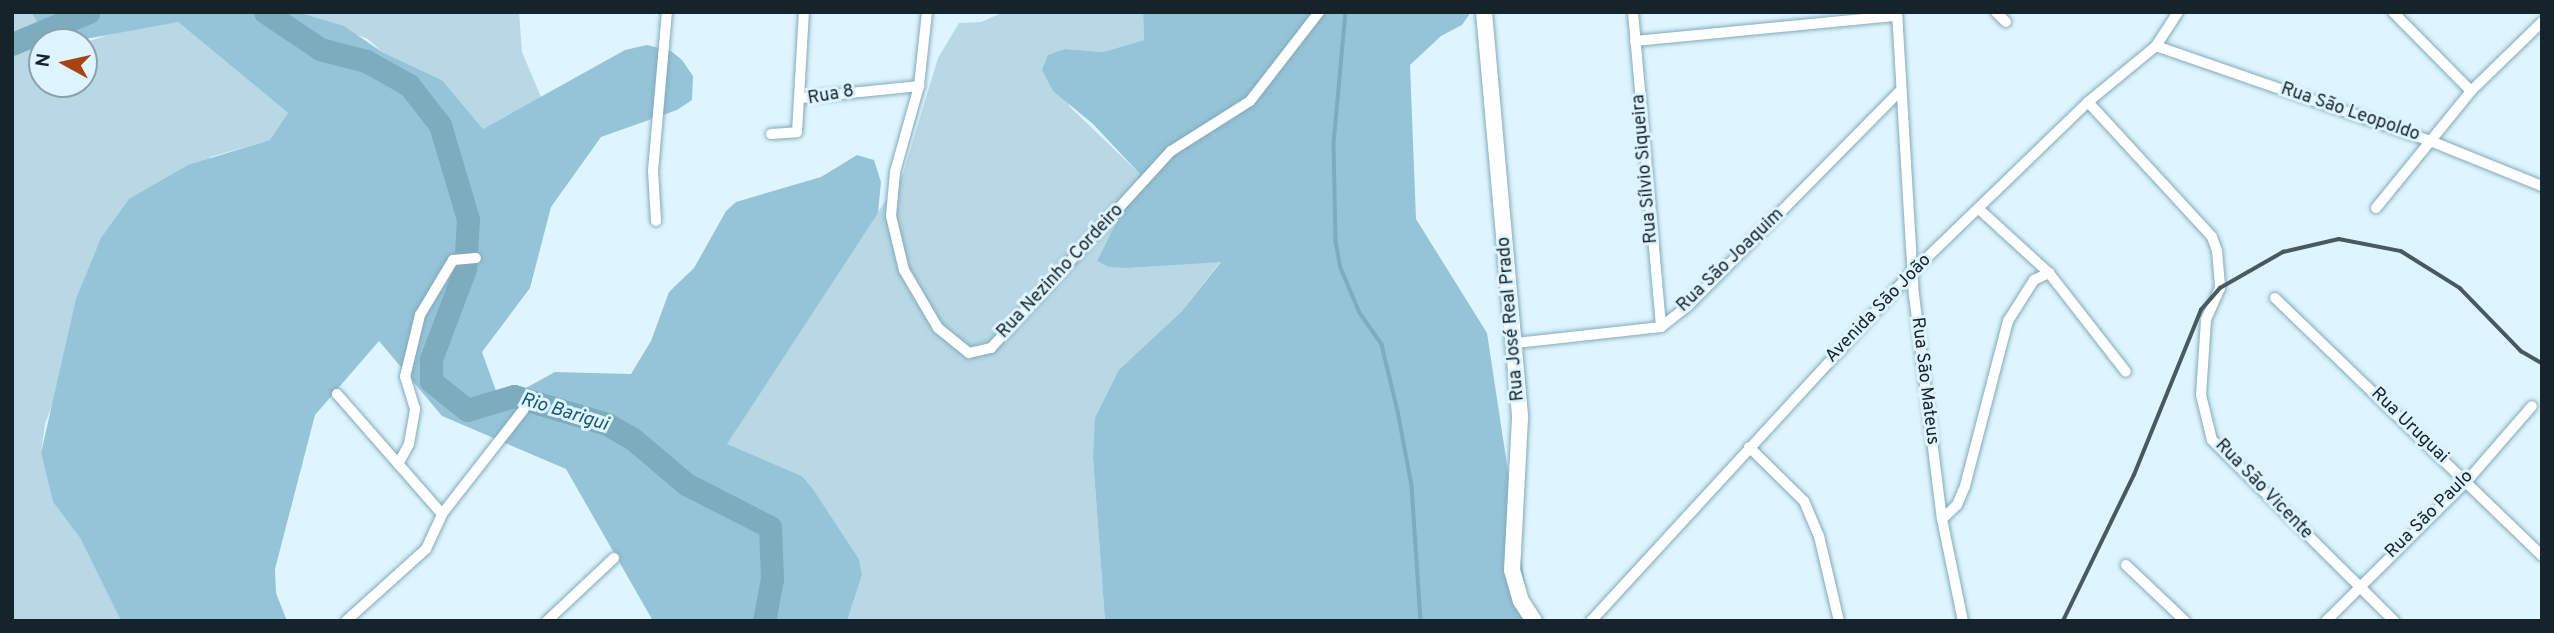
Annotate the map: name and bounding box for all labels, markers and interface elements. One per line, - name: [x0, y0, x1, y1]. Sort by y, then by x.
- north arrow: [28, 28, 98, 98]
- text: N: [31, 52, 57, 69]
- street label: Rua São Leopoldo: [2278, 79, 2422, 147]
- street label: Rua 8: [806, 81, 856, 111]
- street label: Rua Sílvio Siqueira: [1629, 93, 1663, 245]
- street label: Rua Nezinho Cordeiro: [993, 200, 1129, 344]
- street label: Rua São Joaquim: [1673, 205, 1789, 317]
- street label: Rua José Real Prado: [1494, 236, 1530, 402]
- street label: Avenida São João: [1822, 250, 1936, 368]
- street label: Rua São Mateus: [1905, 316, 1943, 446]
- street label: Rua Uruguai: [2366, 384, 2452, 468]
- water label: Rio Barigui: [518, 389, 610, 437]
- street label: Rua São Vicente: [2209, 435, 2317, 545]
- street label: Rua São Paulo: [2382, 467, 2478, 563]

